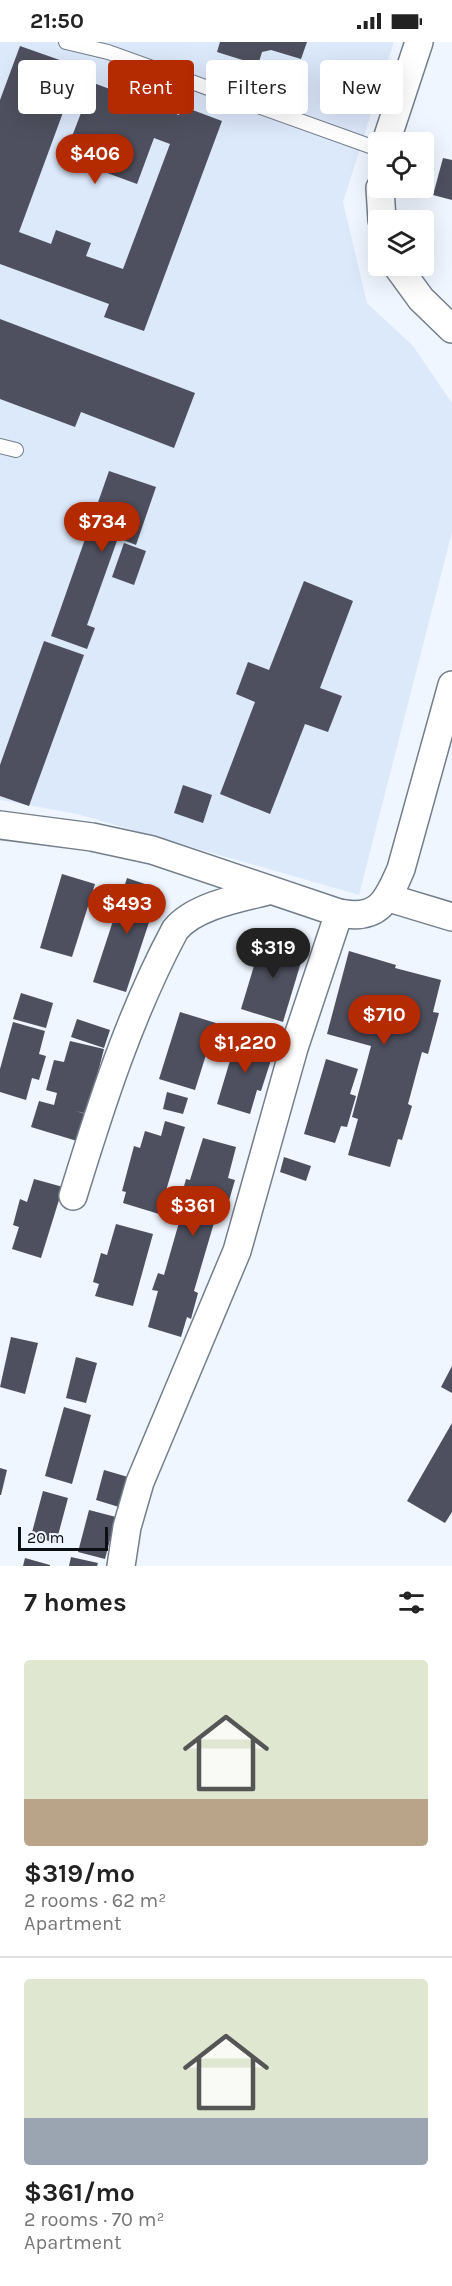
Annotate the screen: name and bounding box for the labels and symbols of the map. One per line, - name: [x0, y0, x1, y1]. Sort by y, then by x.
- pin: $406: [59, 134, 131, 185]
- pin: $734: [66, 502, 138, 553]
- pin: $493: [91, 884, 163, 935]
- pin: $319: [237, 928, 309, 979]
- pin: $710: [348, 995, 420, 1046]
- pin: $1,220: [196, 1023, 294, 1074]
- pin: $361: [157, 1186, 229, 1237]
- scale bar: [18, 1524, 108, 1552]

